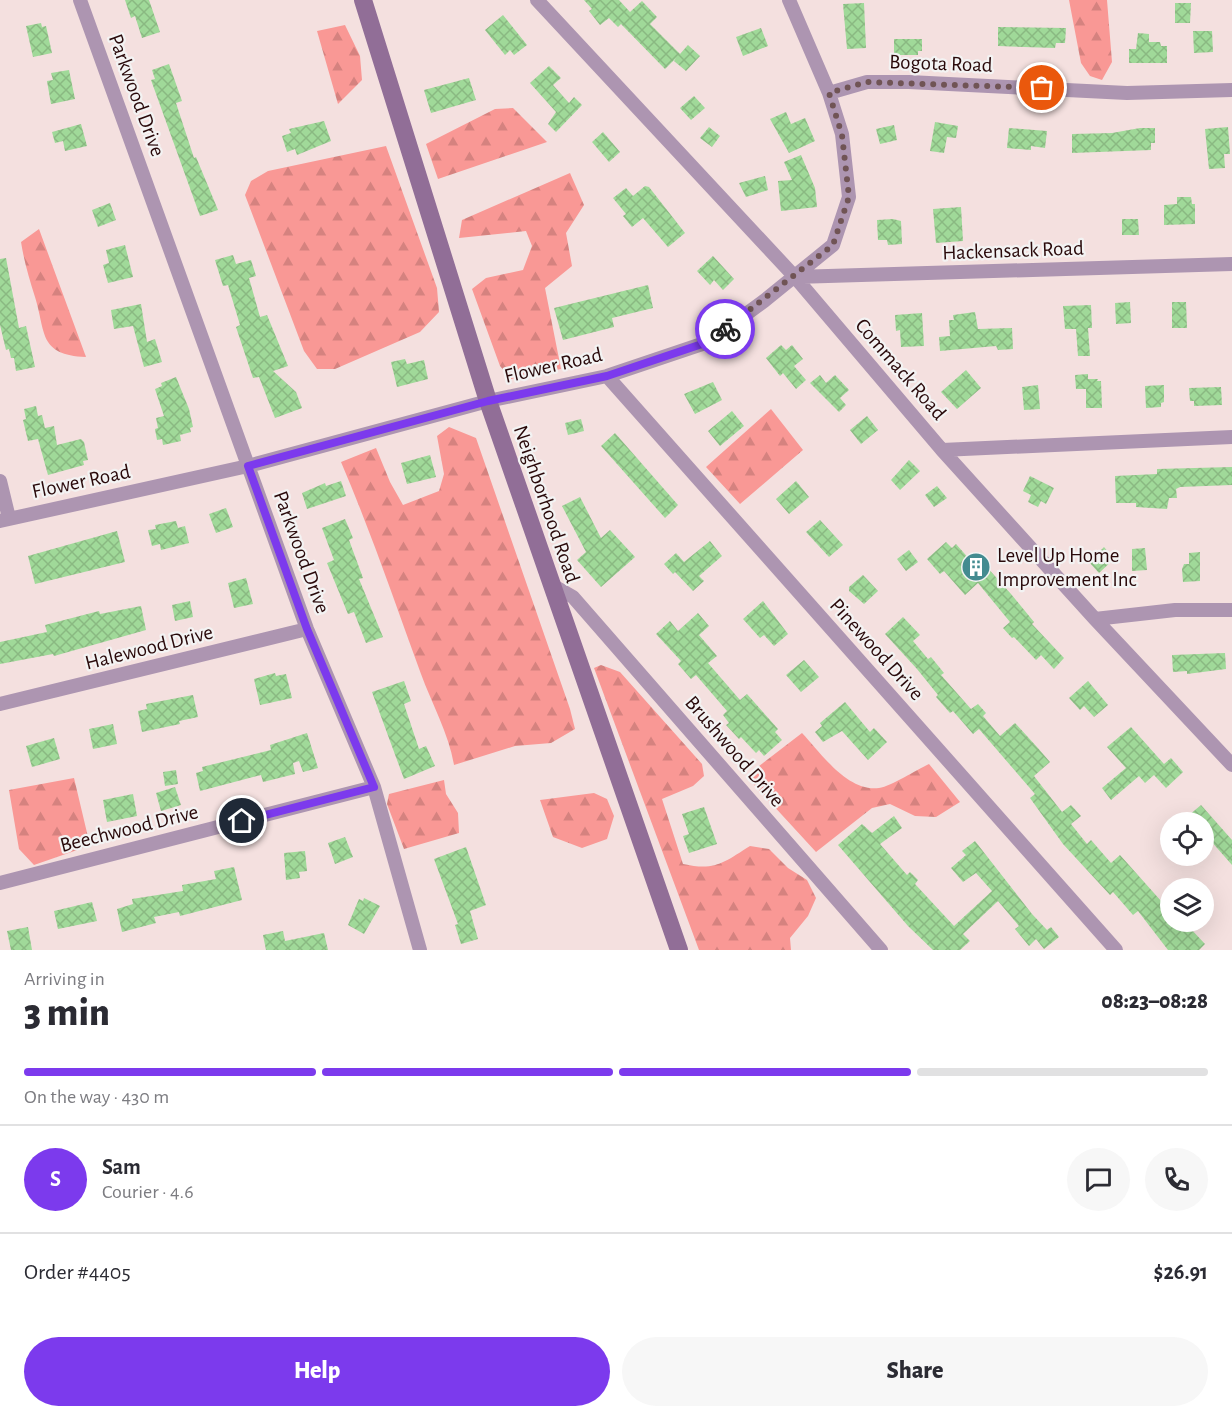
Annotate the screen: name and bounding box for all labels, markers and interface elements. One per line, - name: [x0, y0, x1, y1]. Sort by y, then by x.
- street label: Parkwood Drive: [105, 31, 168, 159]
- street label: Bogota Road: [889, 51, 993, 76]
- pin: [1016, 62, 1067, 113]
- icon: bag: [1025, 71, 1058, 104]
- street label: Hackensack Road: [942, 238, 1084, 263]
- courier: [695, 299, 755, 359]
- icon: bike: [709, 313, 742, 346]
- street label: Commack Road: [851, 315, 950, 424]
- street label: Flower Road: [502, 344, 604, 387]
- street label: Neighborhood Road: [510, 423, 583, 586]
- street label: Flower Road: [30, 461, 132, 502]
- street label: Parkwood Drive: [270, 488, 333, 616]
- place label: Level Up Home Improvement Inc: [997, 545, 1137, 590]
- building icon: Level Up Home Improvement Inc: [960, 551, 992, 583]
- street label: Pinewood Drive: [826, 594, 928, 704]
- street label: Halewood Drive: [83, 621, 215, 674]
- street label: Brushwood Drive: [681, 692, 788, 811]
- pin: [216, 795, 267, 846]
- street label: Beechwood Drive: [58, 801, 200, 856]
- icon: home: [225, 804, 258, 837]
- map controls: [1160, 812, 1214, 932]
- button: locate: [1160, 812, 1214, 866]
- button: layers: [1160, 878, 1214, 932]
- text: Arriving in: [24, 969, 105, 989]
- text: 08:23–08:28: [1101, 990, 1208, 1012]
- text: 3 min: [24, 994, 110, 1033]
- text: On the way · 430 m: [24, 1087, 169, 1107]
- button: chat: [1067, 1148, 1130, 1211]
- button: phone: [1145, 1148, 1208, 1211]
- text: Sam: [102, 1156, 141, 1178]
- text: S: [50, 1168, 61, 1190]
- text: Courier · 4.6: [102, 1182, 194, 1202]
- text: Order #4405: [24, 1261, 131, 1283]
- text: $26.91: [1154, 1261, 1208, 1283]
- button: Help: [24, 1337, 610, 1406]
- button: Share: [622, 1337, 1208, 1406]

